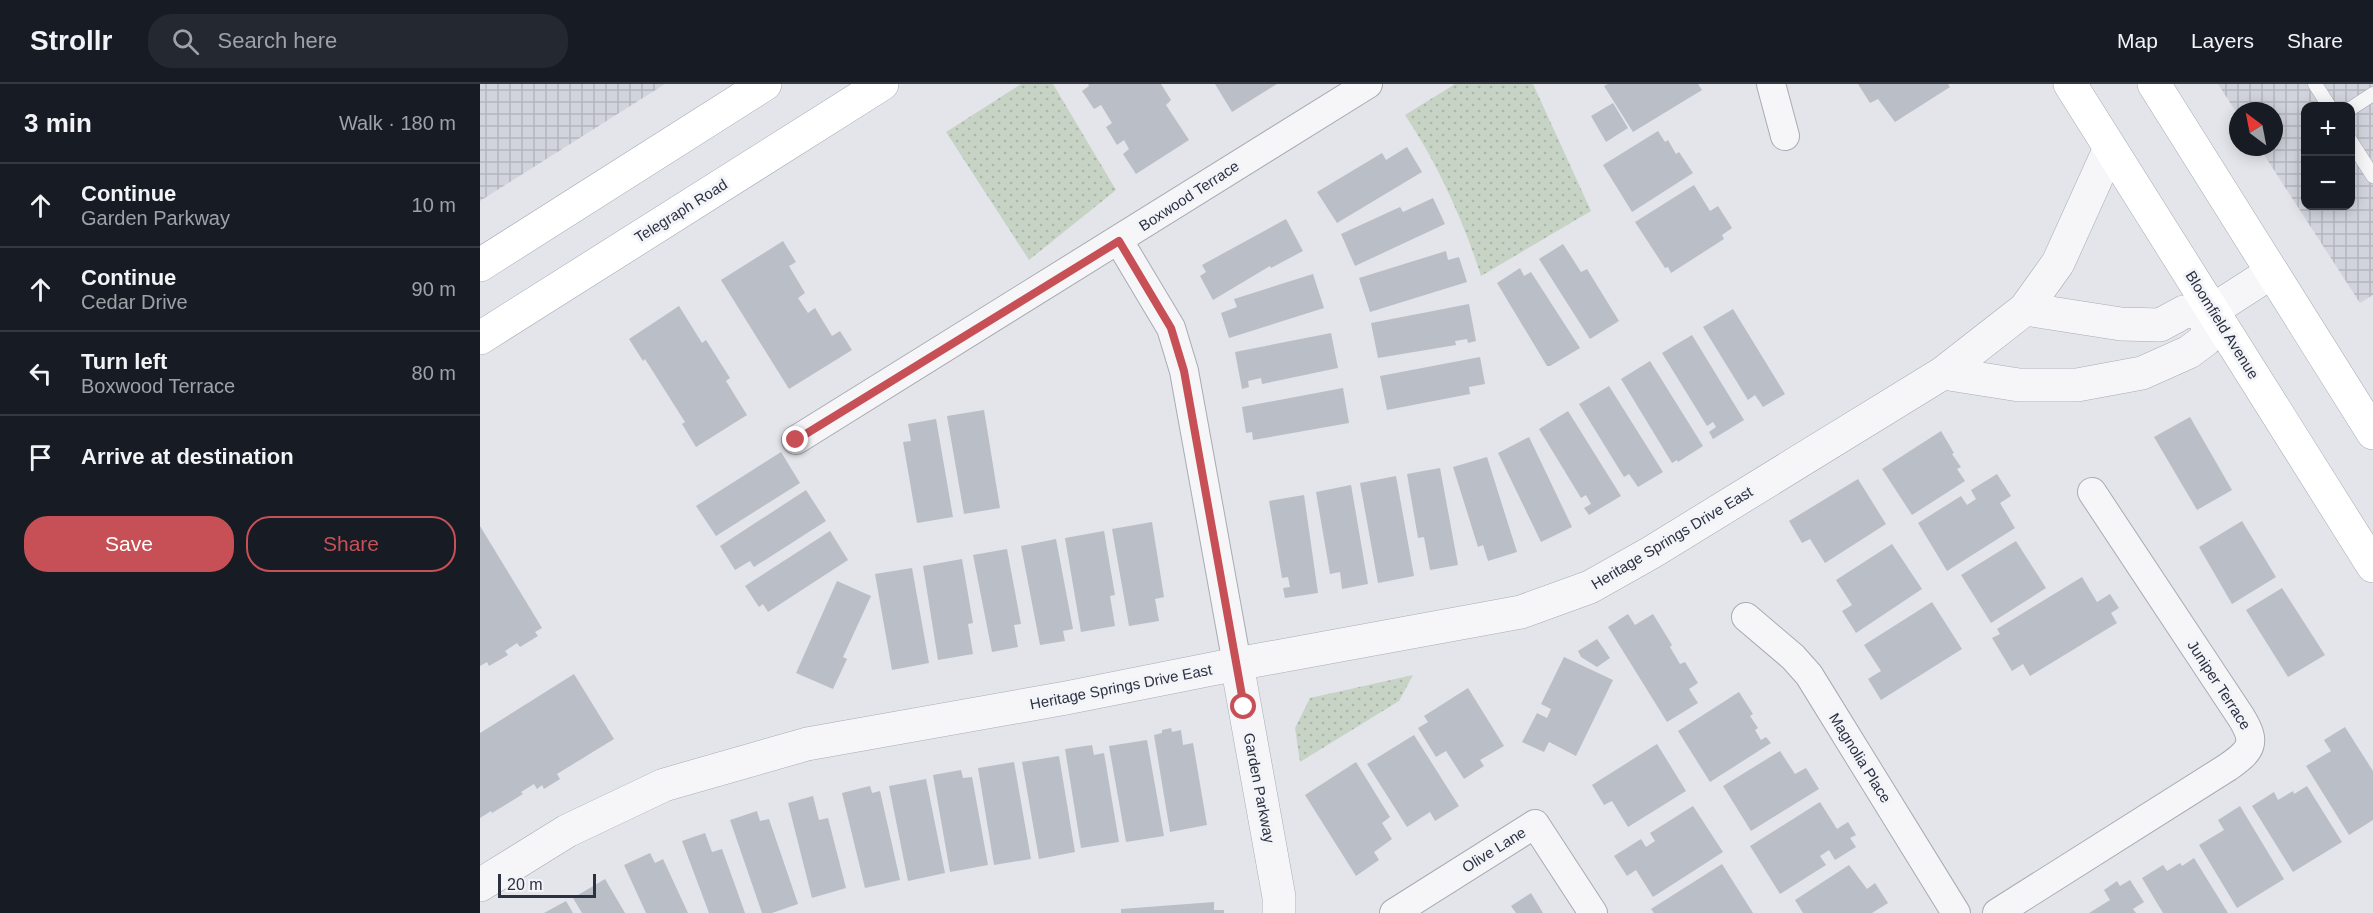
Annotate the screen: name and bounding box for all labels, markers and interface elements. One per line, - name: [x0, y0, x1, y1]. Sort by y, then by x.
- search box: [148, 14, 568, 68]
- text: Strollr: [30, 25, 112, 56]
- icon: search: [169, 25, 202, 58]
- text: Search here: [217, 28, 337, 53]
- text: Map: [2117, 29, 2158, 52]
- text: Layers: [2191, 29, 2254, 52]
- text: Share: [2287, 29, 2343, 52]
- north arrow: [2229, 102, 2283, 156]
- map controls: [2301, 102, 2355, 210]
- button: +: [2301, 102, 2355, 156]
- text: 3 min: [24, 108, 92, 138]
- text: Walk · 180 m: [339, 112, 456, 134]
- button: −: [2301, 156, 2355, 210]
- street label: Boxwood Terrace: [1136, 157, 1242, 234]
- street label: Telegraph Road: [631, 175, 730, 246]
- text: Continue: [81, 181, 176, 206]
- icon: ahead: [24, 189, 57, 222]
- text: 10 m: [412, 194, 456, 216]
- text: Garden Parkway: [81, 207, 230, 229]
- text: Continue: [81, 265, 176, 290]
- street label: Bloomfield Avenue: [2182, 268, 2262, 382]
- icon: ahead: [24, 273, 57, 306]
- text: 90 m: [412, 278, 456, 300]
- text: Cedar Drive: [81, 291, 188, 313]
- text: Turn left: [81, 349, 167, 374]
- icon: left: [24, 357, 57, 390]
- text: 80 m: [412, 362, 456, 384]
- text: Boxwood Terrace: [81, 375, 235, 397]
- route end: [782, 426, 808, 452]
- icon: arrive: [24, 441, 57, 474]
- text: Arrive at destination: [81, 444, 294, 469]
- street label: Heritage Springs Drive East: [1588, 482, 1756, 593]
- button: Save: [24, 516, 234, 572]
- button: Share: [246, 516, 456, 572]
- street label: Juniper Terrace: [2184, 637, 2255, 733]
- street label: Heritage Springs Drive East: [1028, 660, 1214, 713]
- route start: [1230, 693, 1256, 719]
- street label: Magnolia Place: [1826, 710, 1895, 806]
- street label: Garden Parkway: [1240, 731, 1279, 845]
- street label: Olive Lane: [1459, 823, 1529, 876]
- scale bar: [498, 871, 596, 898]
- text: 20 m: [507, 876, 543, 893]

